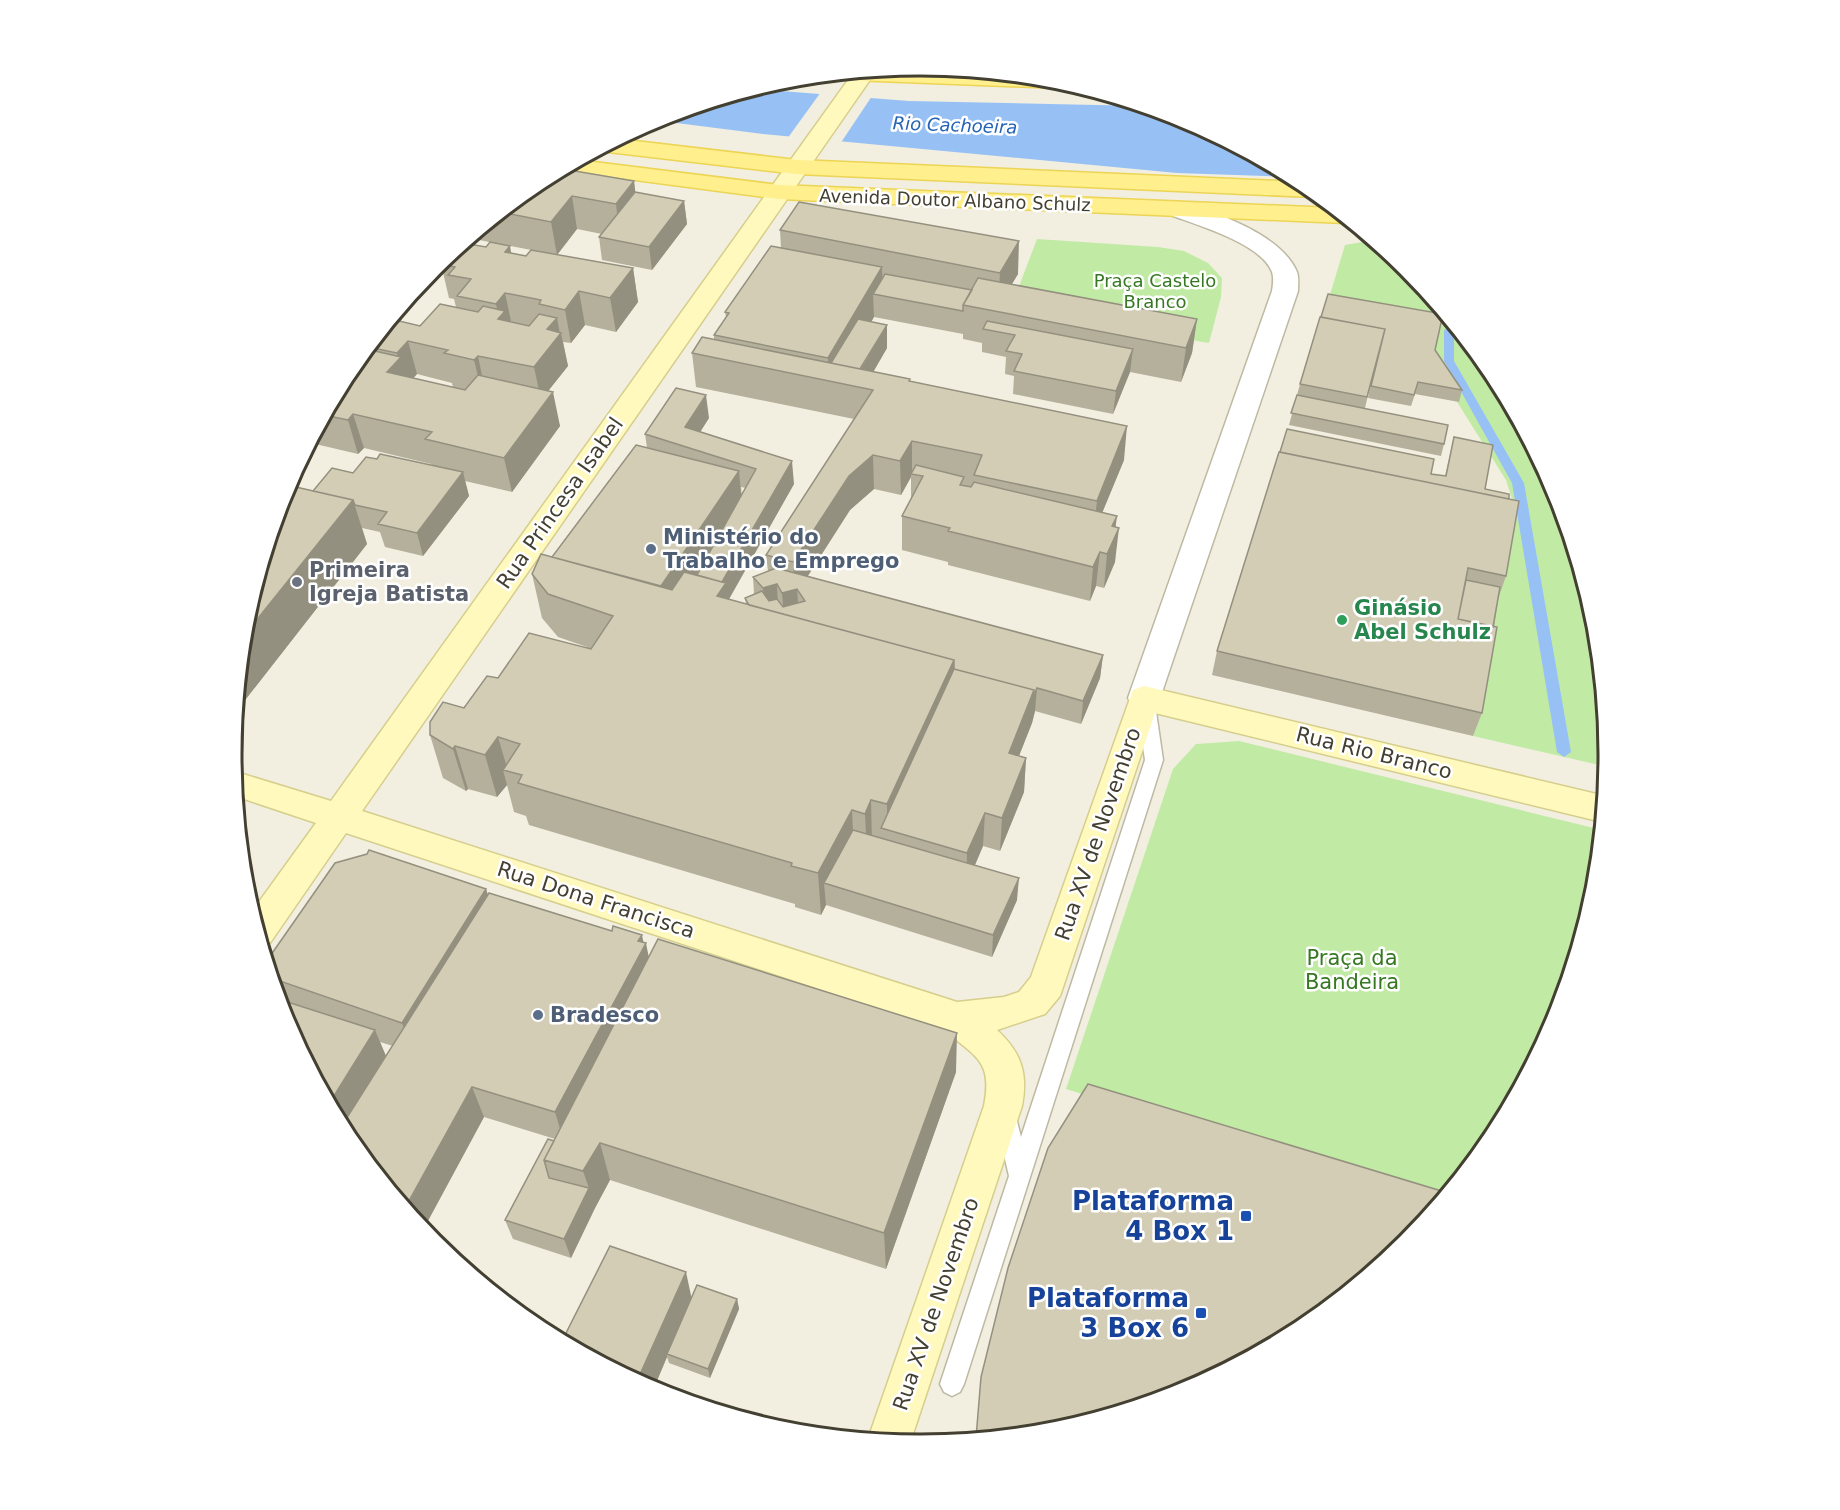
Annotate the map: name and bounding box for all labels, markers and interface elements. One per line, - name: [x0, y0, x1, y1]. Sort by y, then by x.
- water label: Rio Cachoeira: [892, 112, 1018, 138]
- street label: Avenida Doutor Albano Schulz: [819, 185, 1091, 215]
- park label: Praça Castelo Branco: [1094, 270, 1216, 312]
- street label: Rua Princesa Isabel: [492, 413, 628, 593]
- place label: Ministério do Trabalho e Emprego: [663, 525, 900, 573]
- marker: Ministério do Trabalho e Emprego: [644, 542, 658, 556]
- place label: Primeira Igreja Batista: [309, 558, 469, 606]
- marker: Primeira Igreja Batista: [290, 575, 304, 589]
- place label: Ginásio Abel Schulz: [1354, 596, 1491, 644]
- marker: Ginásio Abel Schulz: [1335, 613, 1349, 627]
- street label: Rua Rio Branco: [1293, 722, 1455, 784]
- street label: Rua XV de Novembro: [1050, 724, 1146, 944]
- street label: Rua Dona Francisca: [494, 857, 698, 943]
- park label: Praça da Bandeira: [1305, 946, 1399, 994]
- place label: Bradesco: [550, 1003, 659, 1027]
- marker: Bradesco: [531, 1008, 545, 1022]
- place label: Plataforma 4 Box 1: [1072, 1186, 1234, 1246]
- street label: Rua XV de Novembro: [888, 1194, 984, 1414]
- marker: Plataforma 4 Box 1: [1239, 1209, 1253, 1223]
- place label: Plataforma 3 Box 6: [1027, 1283, 1189, 1343]
- marker: Plataforma 3 Box 6: [1194, 1306, 1208, 1320]

